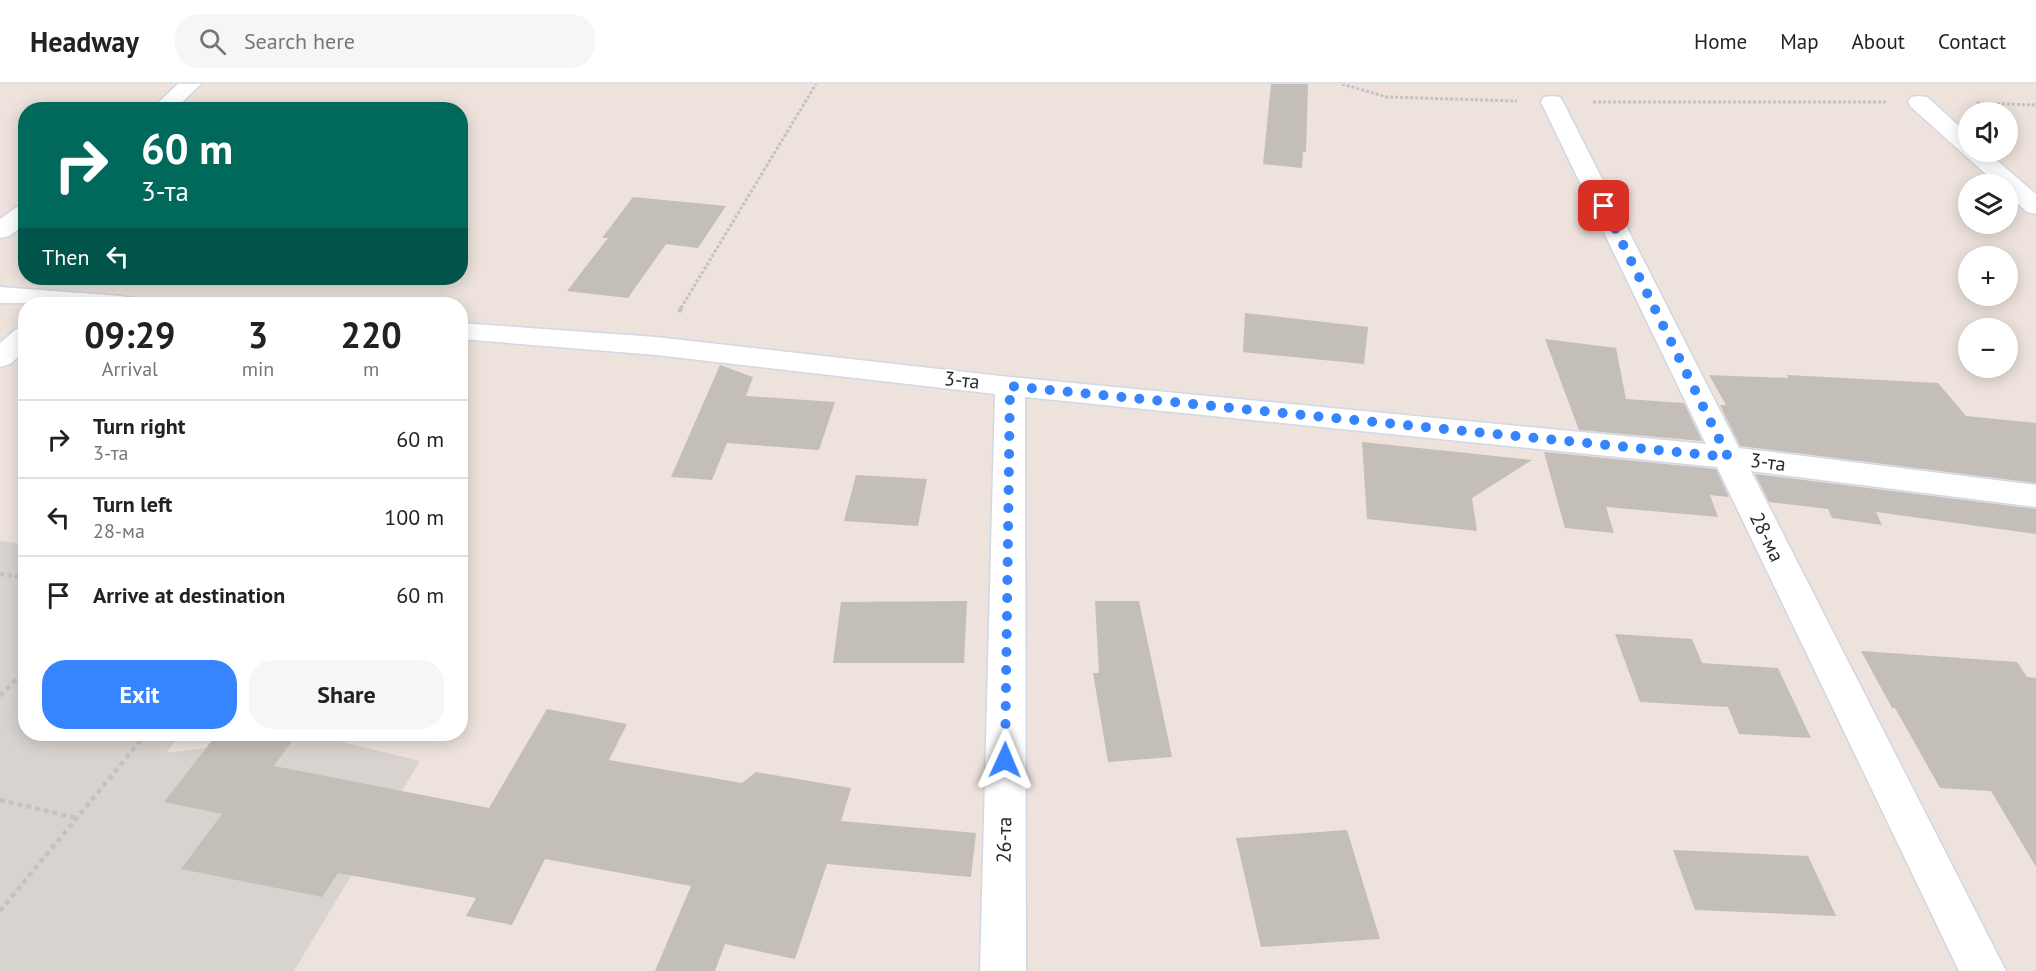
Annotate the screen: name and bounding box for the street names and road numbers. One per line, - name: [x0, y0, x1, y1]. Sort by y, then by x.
- street label: 3-та: [943, 365, 981, 395]
- street label: 3-та: [1749, 447, 1787, 477]
- street label: 28-ма: [1744, 508, 1790, 566]
- street label: 26-та: [991, 817, 1017, 863]

